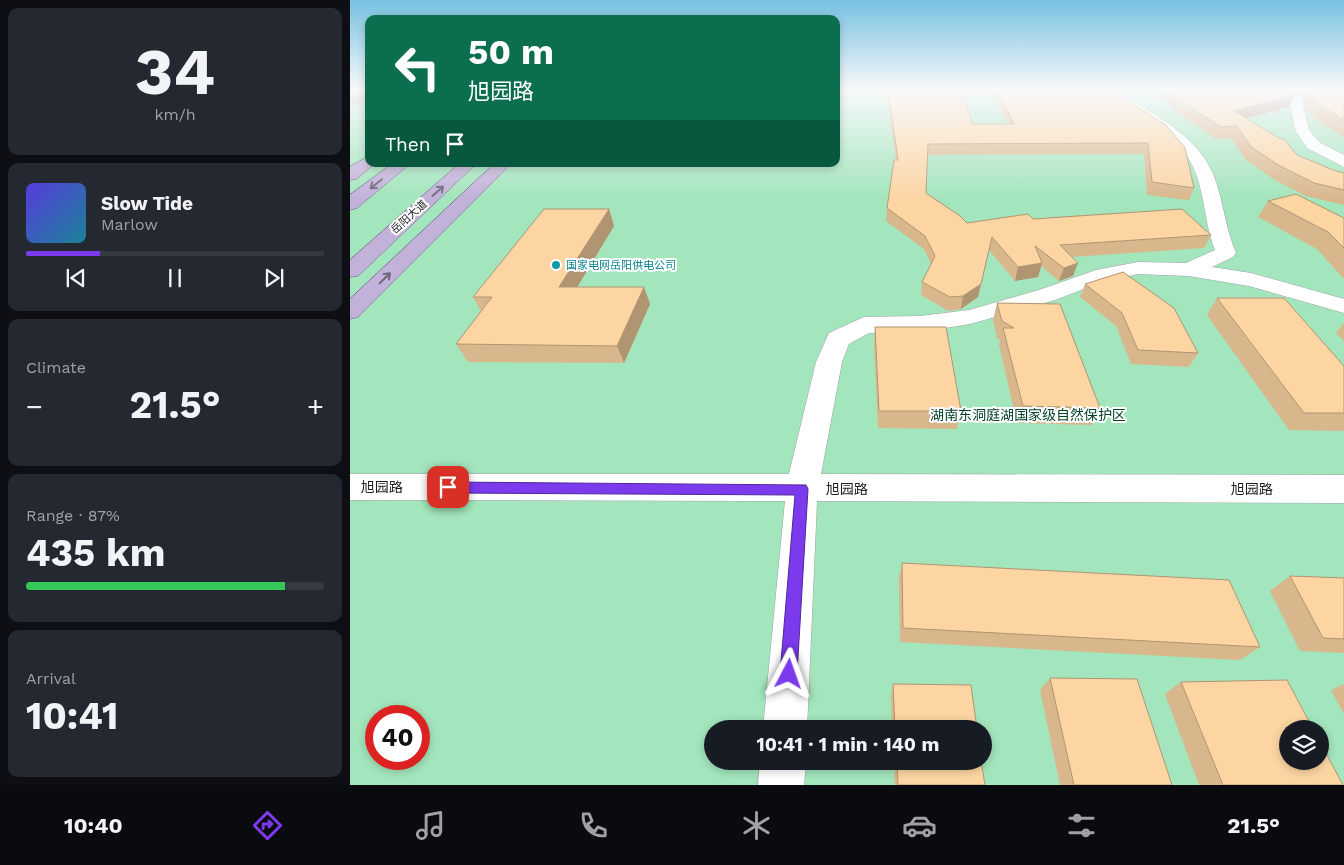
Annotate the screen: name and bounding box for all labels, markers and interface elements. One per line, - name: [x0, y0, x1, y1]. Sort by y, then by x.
- text: 50 m: [468, 31, 554, 73]
- text: 34: [135, 34, 215, 110]
- icon: left: [385, 35, 450, 100]
- text: 旭园路: [468, 79, 534, 104]
- text: km/h: [154, 105, 196, 124]
- icon: arrive: [441, 130, 469, 158]
- text: Then: [385, 133, 431, 156]
- one-way arrow: [370, 178, 383, 189]
- one-way arrow: [432, 185, 445, 197]
- text: Slow Tide: [101, 192, 193, 215]
- street label: 岳阳大道: [388, 197, 430, 237]
- text: Marlow: [101, 215, 158, 234]
- marker: 国家电网岳阳供电公司: [550, 259, 562, 271]
- place label: 国家电网岳阳供电公司: [566, 259, 676, 272]
- icon: previous: [62, 264, 90, 292]
- icon: pause: [161, 264, 189, 292]
- icon: next: [260, 264, 288, 292]
- one-way arrow: [379, 272, 391, 284]
- text: Climate: [26, 358, 86, 377]
- text: 21.5°: [129, 383, 221, 427]
- text: −: [26, 390, 43, 423]
- text: +: [307, 390, 324, 423]
- park label: 湖南东洞庭湖国家级自然保护区: [930, 407, 1126, 423]
- pin: [427, 466, 469, 508]
- icon: arrive: [434, 473, 462, 501]
- street label: 旭园路: [361, 479, 403, 495]
- street label: 旭园路: [826, 481, 868, 497]
- street label: 旭园路: [1231, 481, 1273, 497]
- text: Range · 87%: [26, 506, 120, 525]
- text: 435 km: [26, 531, 166, 575]
- position arrow: [762, 647, 814, 699]
- text: Arrival: [26, 669, 76, 688]
- text: 10:41: [26, 694, 118, 738]
- speed limit sign: 40: [365, 705, 430, 770]
- map controls: [1279, 720, 1329, 770]
- button: layers: [1279, 720, 1329, 770]
- text: 10:41 · 1 min · 140 m: [757, 733, 939, 756]
- icon: directions: [250, 808, 285, 843]
- icon: music: [413, 808, 448, 843]
- icon: phone: [576, 808, 611, 843]
- icon: climate: [739, 808, 774, 843]
- icon: car: [902, 808, 937, 843]
- icon: filters: [1064, 808, 1099, 843]
- text: 10:40: [64, 813, 123, 838]
- text: 21.5°: [1227, 813, 1280, 838]

